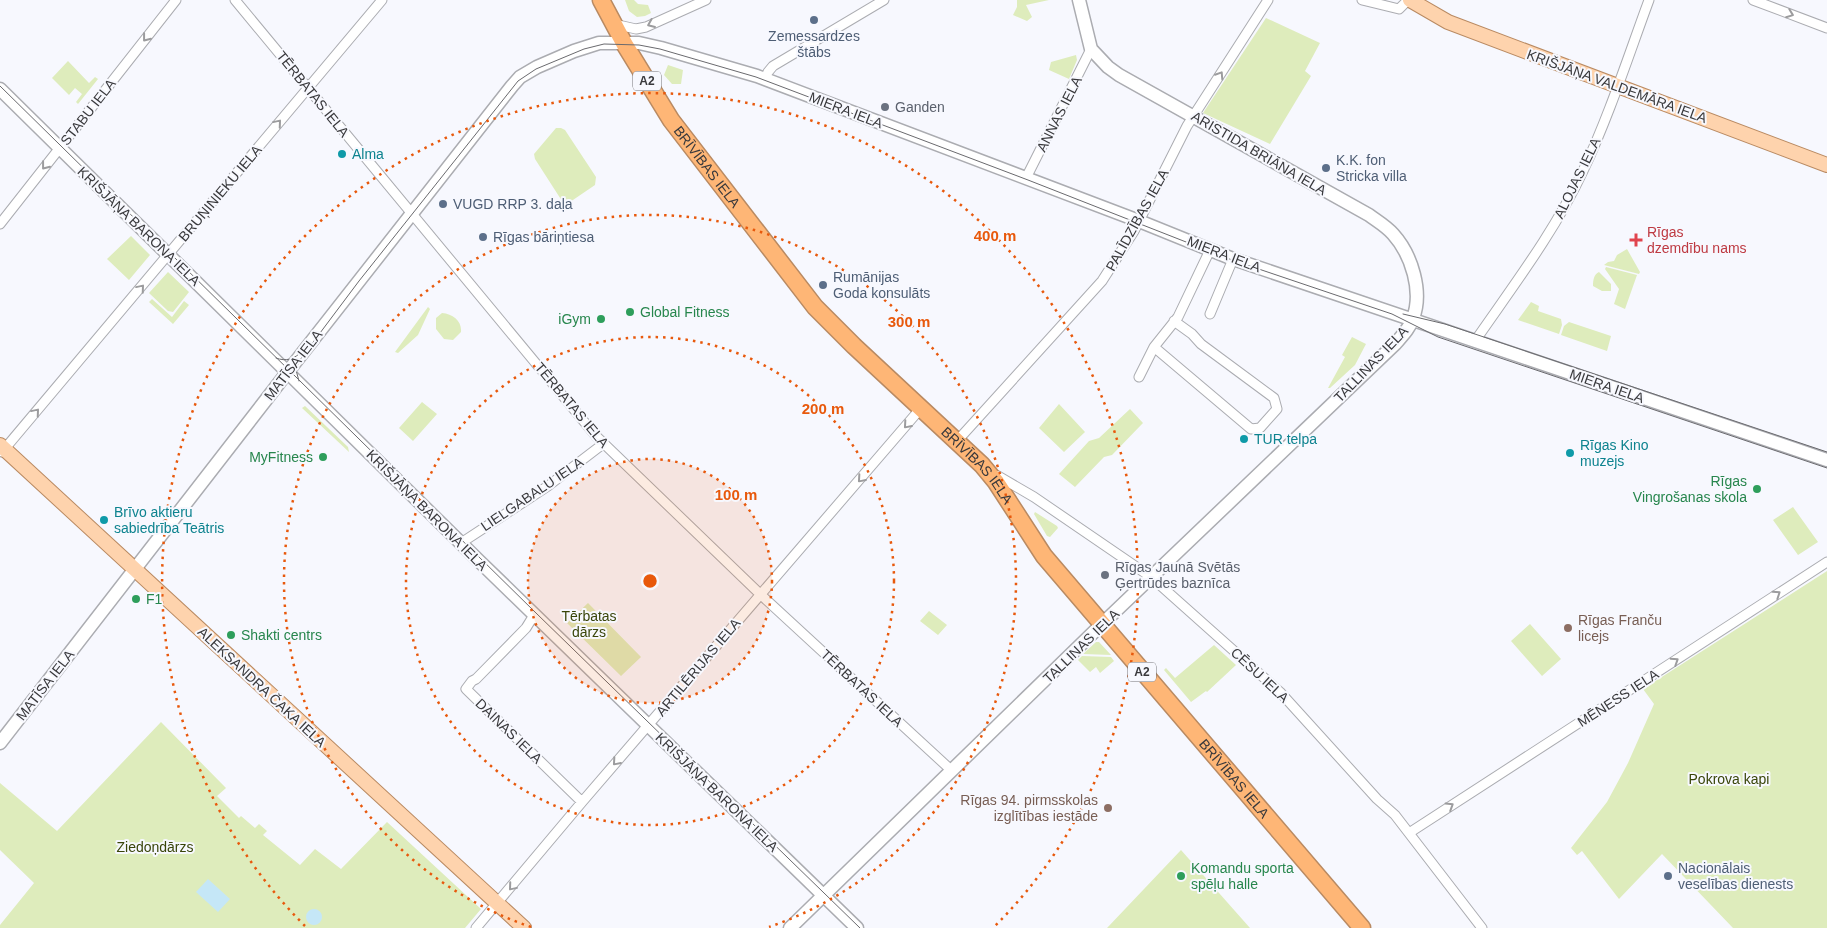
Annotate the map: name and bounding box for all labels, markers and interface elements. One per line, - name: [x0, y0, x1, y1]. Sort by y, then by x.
- one-way arrow: [1785, 8, 1794, 18]
- marker: Zemessardzes štābs: [808, 14, 820, 26]
- one-way arrow: [647, 18, 656, 29]
- place label: Zemessardzes štābs: [768, 28, 860, 60]
- one-way arrow: [143, 32, 152, 42]
- street label: KRIŠJĀŅA VALDEMĀRA IELA: [1525, 46, 1710, 126]
- street label: TĒRBATAS IELA: [273, 48, 353, 141]
- road number: A2: [633, 72, 661, 90]
- one-way arrow: [1213, 72, 1223, 81]
- street label: ANNAS IELA: [1033, 73, 1085, 154]
- street label: STABU IELA: [57, 75, 119, 148]
- street label: MIERA IELA: [807, 89, 886, 132]
- place label: Ganden: [895, 99, 945, 115]
- marker: Ganden: [879, 101, 891, 113]
- street label: ARISTIDA BRIĀNA IELA: [1189, 108, 1330, 199]
- one-way arrow: [273, 120, 281, 129]
- street label: BRĪVĪBAS IELA: [671, 123, 744, 211]
- street label: ALOJAS IELA: [1551, 134, 1604, 221]
- street label: BRUŅINIEKU IELA: [175, 141, 265, 244]
- place label: Alma: [352, 146, 384, 162]
- marker: Alma: [336, 148, 348, 160]
- place label: K.K. fon Stricka villa: [1336, 152, 1407, 184]
- one-way arrow: [43, 160, 51, 169]
- marker: K.K. fon Stricka villa: [1320, 162, 1332, 174]
- street label: KRIŠJĀŅA BARONA IELA: [74, 163, 204, 289]
- street label: PALĪDZĪBAS IELA: [1102, 166, 1172, 274]
- place label: VUGD RRP 3. daļa: [453, 196, 573, 212]
- marker: VUGD RRP 3. daļa: [437, 198, 449, 210]
- place label: Rīgas dzemdību nams: [1647, 224, 1747, 256]
- text: 400 m: [974, 227, 1016, 244]
- place label: Rīgas bāriņtiesa: [493, 229, 594, 245]
- marker: Rīgas bāriņtiesa: [477, 231, 489, 243]
- street label: MIERA IELA: [1185, 233, 1264, 276]
- marker: Rīgas dzemdību nams: [1629, 233, 1643, 247]
- place label: Rumānijas Goda konsulāts: [833, 269, 930, 301]
- marker: Rumānijas Goda konsulāts: [817, 279, 829, 291]
- one-way arrow: [135, 284, 144, 293]
- place label: Global Fitness: [640, 304, 729, 320]
- marker: Global Fitness: [624, 306, 636, 318]
- place label: iGym: [558, 311, 591, 327]
- marker: iGym: [595, 313, 607, 325]
- text: 300 m: [888, 313, 930, 330]
- street label: TALLINAS IELA: [1331, 322, 1412, 405]
- street label: MATĪSA IELA: [261, 326, 326, 403]
- street label: TĒRBATAS IELA: [532, 359, 613, 451]
- street label: MIERA IELA: [1568, 366, 1647, 406]
- text: 200 m: [802, 400, 844, 417]
- one-way arrow: [30, 408, 39, 417]
- one-way arrow: [904, 419, 913, 428]
- street label: BRĪVĪBAS IELA: [938, 423, 1016, 507]
- place label: TUR telpa: [1254, 431, 1317, 447]
- marker: TUR telpa: [1238, 433, 1250, 445]
- place label: Rīgas Kino muzejs: [1580, 437, 1649, 469]
- street label: KRIŠJĀŅA BARONA IELA: [363, 446, 491, 574]
- marker: Rīgas Kino muzejs: [1564, 447, 1576, 459]
- place label: MyFitness: [249, 449, 313, 465]
- marker: MyFitness: [317, 451, 329, 463]
- street label: LIELGABALU IELA: [478, 453, 587, 534]
- one-way arrow: [857, 473, 866, 482]
- place label: Rīgas Vingrošanas skola: [1633, 473, 1747, 505]
- marker: Rīgas Vingrošanas skola: [1751, 483, 1763, 495]
- text: 100 m: [715, 486, 757, 503]
- place label: Brīvo aktieru sabiedrība Teātris: [114, 504, 224, 536]
- marker: Brīvo aktieru sabiedrība Teātris: [98, 514, 110, 526]
- place label: Rīgas Jaunā Svētās Ģertrūdes baznīca: [1115, 559, 1240, 591]
- marker: Rīgas Jaunā Svētās Ģertrūdes baznīca: [1099, 569, 1111, 581]
- centre of rings: [641, 572, 659, 590]
- place label: F1: [146, 591, 163, 607]
- one-way arrow: [1772, 591, 1781, 600]
- marker: F1: [130, 593, 142, 605]
- street label: TALLINAS IELA: [1040, 605, 1123, 686]
- park label: Tērbatas dārzs: [561, 608, 617, 640]
- place label: Rīgas Franču licejs: [1578, 612, 1662, 644]
- street label: ARTILĒRIJAS IELA: [652, 614, 744, 719]
- marker: Rīgas Franču licejs: [1562, 622, 1574, 634]
- street label: ALEKSANDRA ČAKA IELA: [195, 624, 330, 751]
- place label: Shakti centrs: [241, 627, 322, 643]
- marker: Shakti centrs: [225, 629, 237, 641]
- street label: CĒSU IELA: [1228, 644, 1293, 706]
- street label: MATĪSA IELA: [13, 646, 78, 723]
- street label: TĒRBATAS IELA: [818, 646, 907, 730]
- one-way arrow: [1669, 657, 1678, 667]
- road number: A2: [1128, 662, 1156, 682]
- street label: MĒNESS IELA: [1574, 666, 1662, 730]
- street label: DAINAS IELA: [472, 695, 546, 767]
- street label: KRIŠJĀŅA BARONA IELA: [652, 729, 782, 855]
- street label: BRĪVĪBAS IELA: [1196, 736, 1273, 822]
- one-way arrow: [613, 757, 622, 766]
- park label: Pokrova kapi: [1689, 771, 1769, 787]
- place label: Rīgas 94. pirmsskolas izglītības iestāde: [960, 792, 1098, 824]
- marker: Rīgas 94. pirmsskolas izglītības iestāde: [1102, 802, 1114, 814]
- one-way arrow: [1444, 803, 1454, 812]
- park label: Ziedoņdārzs: [116, 839, 194, 855]
- place label: Komandu sporta spēļu halle: [1191, 860, 1294, 892]
- place label: Nacionālais veselības dienests: [1678, 860, 1793, 892]
- marker: Komandu sporta spēļu halle: [1175, 870, 1187, 882]
- marker: Nacionālais veselības dienests: [1662, 870, 1674, 882]
- one-way arrow: [509, 881, 517, 890]

